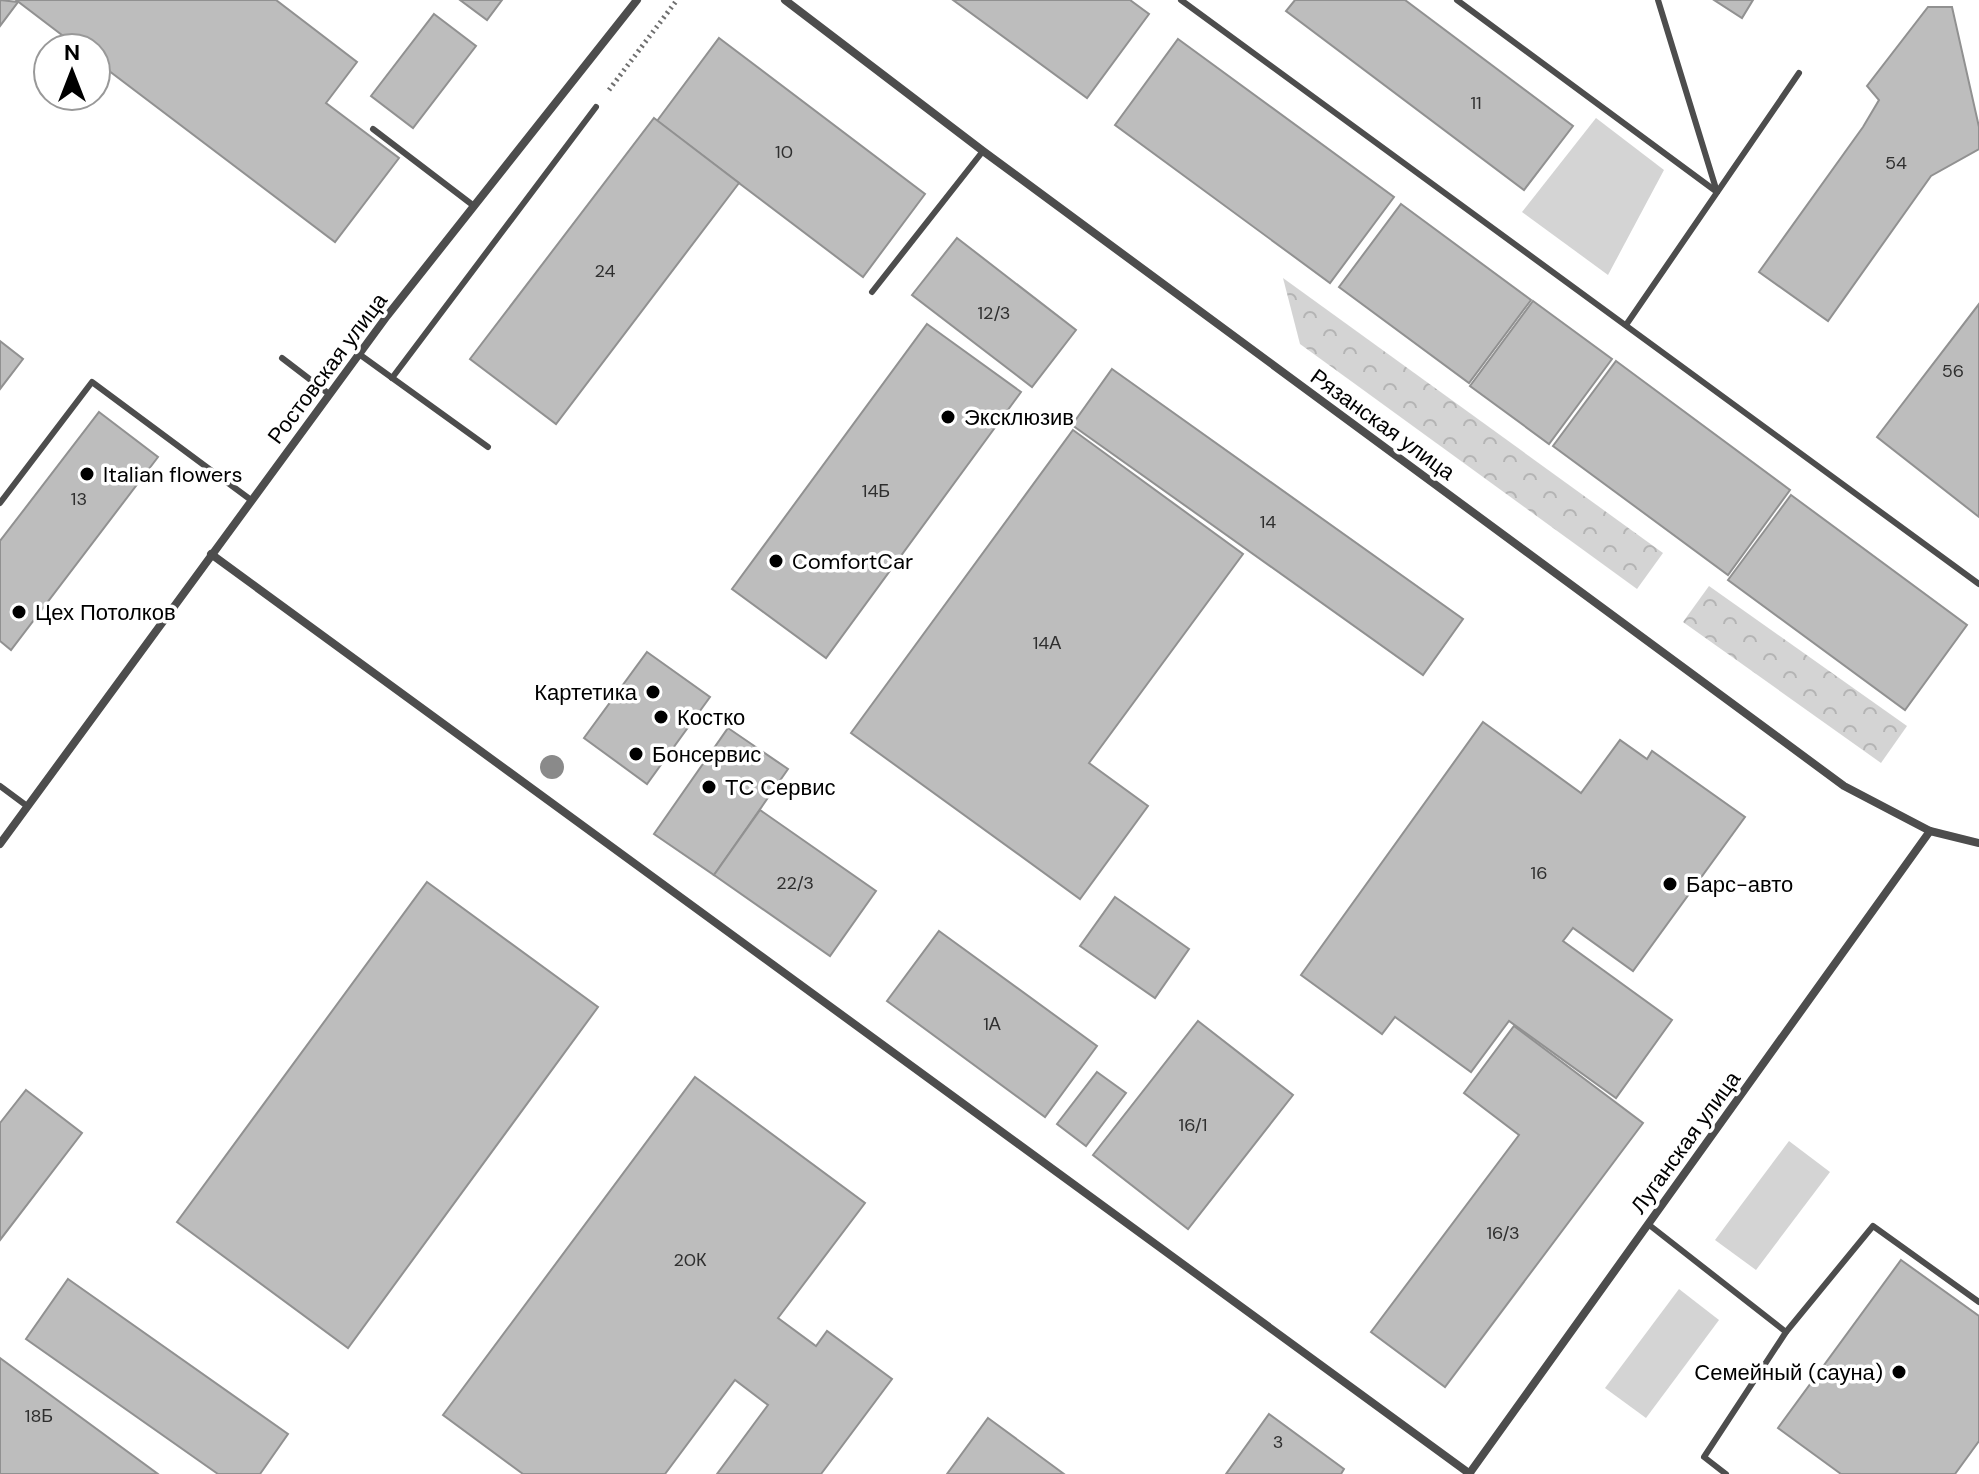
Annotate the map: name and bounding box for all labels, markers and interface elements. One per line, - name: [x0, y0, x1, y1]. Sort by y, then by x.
- north arrow: [32, 32, 112, 112]
- text: N: [64, 38, 80, 67]
- house number: 11: [1470, 91, 1482, 115]
- house number: 10: [775, 140, 793, 164]
- house number: 54: [1885, 151, 1907, 175]
- house number: 24: [595, 259, 616, 283]
- street label: Ростовская улица: [261, 286, 394, 450]
- house number: 12/3: [978, 301, 1010, 325]
- house number: 56: [1942, 359, 1964, 383]
- street label: Рязанская улица: [1305, 362, 1461, 487]
- place label: Эксклюзив: [964, 403, 1074, 432]
- marker: Эксклюзив: [939, 408, 957, 426]
- place label: Italian flowers: [103, 460, 242, 489]
- marker: Italian flowers: [78, 465, 96, 483]
- house number: 14Б: [862, 479, 890, 503]
- house number: 13: [71, 487, 87, 511]
- house number: 14: [1260, 510, 1276, 534]
- place label: ComfortCar: [792, 547, 913, 576]
- marker: ComfortCar: [767, 552, 785, 570]
- place label: Цех Потолков: [35, 598, 176, 627]
- marker: Цех Потолков: [10, 603, 28, 621]
- house number: 14А: [1033, 631, 1061, 655]
- place label: Картетика: [534, 678, 638, 707]
- marker: Картетика: [644, 683, 662, 701]
- place label: Костко: [677, 703, 745, 732]
- marker: Костко: [652, 708, 670, 726]
- place label: Бонсервис: [652, 740, 761, 769]
- marker: Бонсервис: [627, 745, 645, 763]
- place label: ТС Сервис: [725, 773, 836, 802]
- marker: ТС Сервис: [700, 778, 718, 796]
- house number: 16: [1531, 861, 1547, 885]
- place label: Барс-авто: [1686, 870, 1793, 899]
- house number: 22/3: [776, 871, 814, 895]
- marker: Барс-авто: [1661, 875, 1679, 893]
- house number: 1А: [983, 1012, 1001, 1036]
- street label: Луганская улица: [1624, 1065, 1747, 1219]
- house number: 16/1: [1179, 1113, 1207, 1137]
- house number: 16/3: [1486, 1221, 1520, 1245]
- house number: 20К: [674, 1248, 707, 1272]
- place label: Семейный (сауна): [1694, 1358, 1883, 1387]
- marker: Семейный (сауна): [1890, 1363, 1908, 1381]
- house number: 18Б: [25, 1404, 53, 1428]
- house number: 3: [1273, 1430, 1283, 1454]

